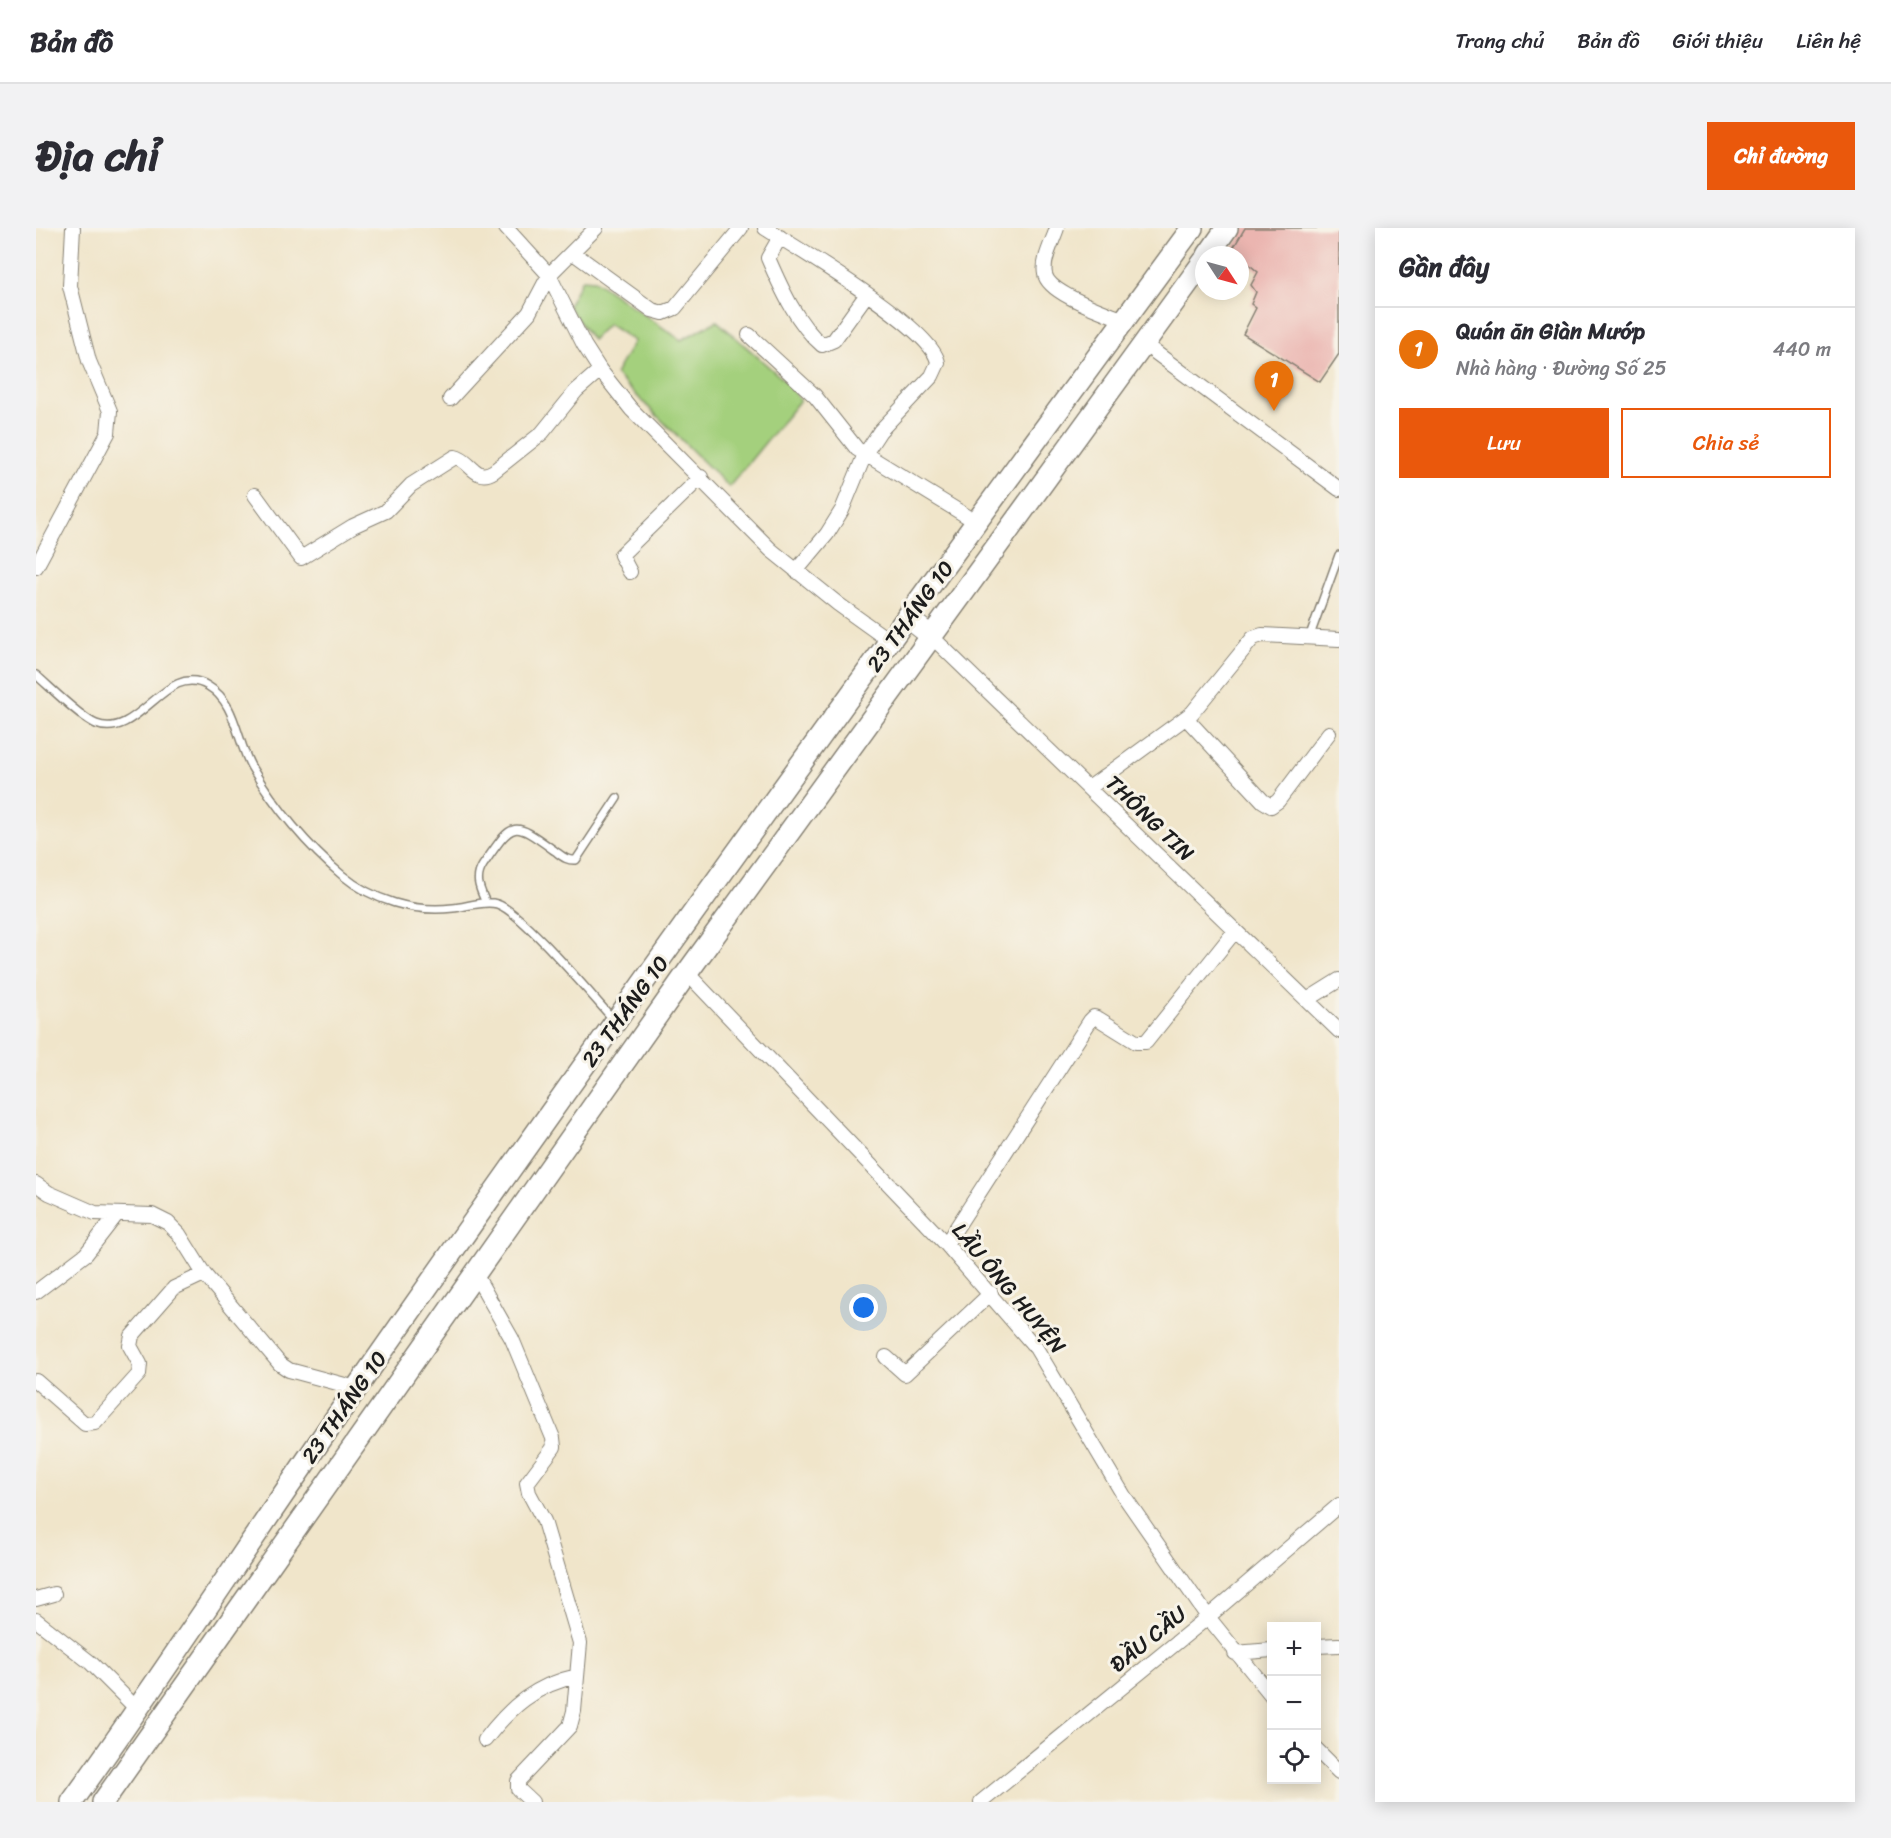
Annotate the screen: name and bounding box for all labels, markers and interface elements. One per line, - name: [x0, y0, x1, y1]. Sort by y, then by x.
- text: Bản đồ: [30, 17, 113, 66]
- text: Trang chủ: [1455, 22, 1544, 60]
- text: Bản đồ: [1577, 22, 1640, 60]
- text: Giới thiệu: [1673, 22, 1763, 60]
- text: Liên hệ: [1796, 22, 1861, 60]
- text: Địa chỉ: [36, 119, 159, 193]
- button: Chỉ đường: [1707, 122, 1855, 190]
- text: Gần đây: [1399, 244, 1489, 290]
- north arrow: [1195, 246, 1249, 300]
- text: Quán ăn Giàn Mướp: [1456, 312, 1645, 351]
- text: 1: [1414, 332, 1423, 367]
- text: 440 m: [1773, 332, 1831, 367]
- text: Nhà hàng · Đường Số 25: [1456, 351, 1667, 386]
- pin: 1: [1254, 362, 1294, 411]
- button: Lưu: [1399, 408, 1609, 478]
- button: Chia sẻ: [1621, 408, 1831, 478]
- street label: 23 THÁNG 10: [856, 552, 964, 680]
- street label: THÔNG TIN: [1096, 765, 1204, 871]
- street label: 23 THÁNG 10: [571, 947, 679, 1075]
- street label: LẦU ÔNG HUYỆN: [942, 1213, 1076, 1363]
- your location: [849, 1293, 878, 1322]
- street label: 23 THÁNG 10: [290, 1342, 398, 1472]
- street label: ĐẦU CẦU: [1101, 1595, 1196, 1683]
- map controls: [1267, 1622, 1321, 1784]
- button: +: [1267, 1622, 1321, 1676]
- button: −: [1267, 1676, 1321, 1730]
- button: locate: [1267, 1730, 1321, 1784]

